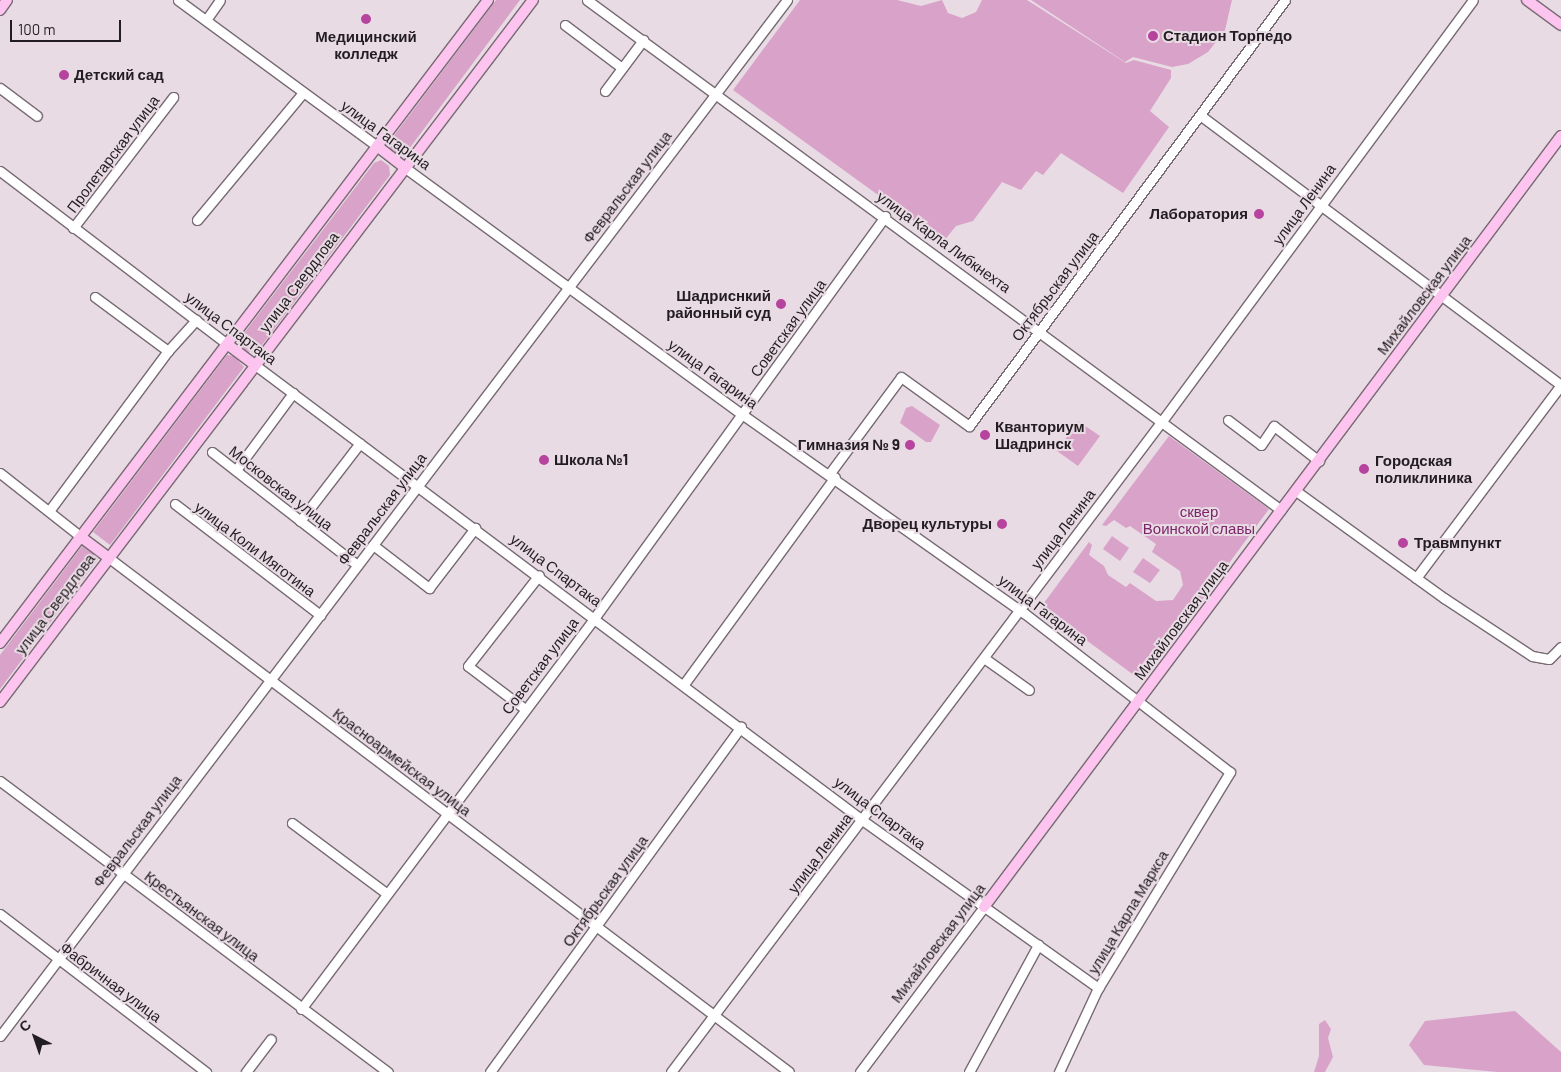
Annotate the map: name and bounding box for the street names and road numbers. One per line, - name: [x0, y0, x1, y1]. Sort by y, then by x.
- street label: Пролетарская улица: [63, 92, 163, 216]
- street label: улица Гагарина: [338, 96, 434, 174]
- street label: Февральская улица: [579, 127, 675, 247]
- street label: улица Ленина: [1269, 160, 1339, 248]
- street label: улица Карла Либкнехта: [873, 187, 1015, 297]
- street label: Октябрьская улица: [1008, 227, 1102, 345]
- street label: улица Свердлова: [255, 228, 343, 336]
- street label: Михайловская улица: [1373, 232, 1475, 358]
- street label: Советская улица: [746, 276, 830, 380]
- street label: улица Спартака: [182, 288, 280, 368]
- street label: улица Гагарина: [665, 335, 761, 413]
- street label: Московская улица: [226, 442, 336, 534]
- street label: Февральская улица: [334, 449, 430, 569]
- street label: улица Ленина: [1027, 485, 1099, 573]
- street label: улица Коли Мяготина: [191, 498, 319, 600]
- street label: улица Спартака: [507, 530, 605, 610]
- street label: улица Свердлова: [11, 550, 99, 658]
- street label: Михайловская улица: [1130, 557, 1232, 683]
- street label: улица Гагарина: [995, 571, 1091, 649]
- street label: Советская улица: [498, 614, 582, 718]
- street label: Красноармейская улица: [329, 704, 475, 820]
- street label: Февральская улица: [89, 771, 185, 891]
- street label: улица Спартака: [831, 773, 929, 853]
- street label: улица Ленина: [784, 809, 856, 897]
- street label: Октябрьская улица: [559, 832, 651, 950]
- street label: улица Карла Маркса: [1084, 847, 1172, 977]
- street label: Крестьянская улица: [141, 867, 263, 965]
- street label: Михайловская улица: [887, 880, 989, 1006]
- street label: Фабричная улица: [57, 938, 165, 1026]

